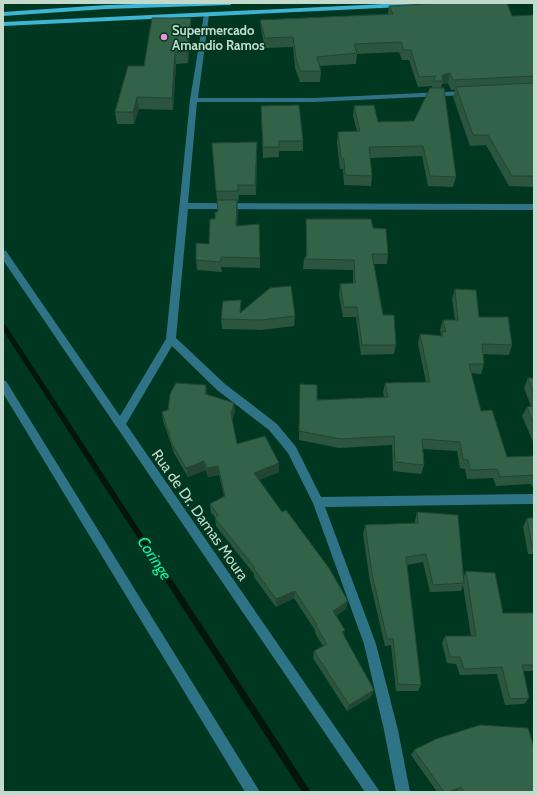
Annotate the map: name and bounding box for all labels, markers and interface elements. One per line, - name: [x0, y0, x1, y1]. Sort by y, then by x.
- place label: Supermercado Amandio Ramos: [172, 22, 265, 53]
- marker: Supermercado Amandio Ramos: [159, 32, 169, 42]
- street label: Rua de Dr. Damas Moura: [148, 446, 253, 585]
- water label: Coringe: [133, 533, 176, 584]

